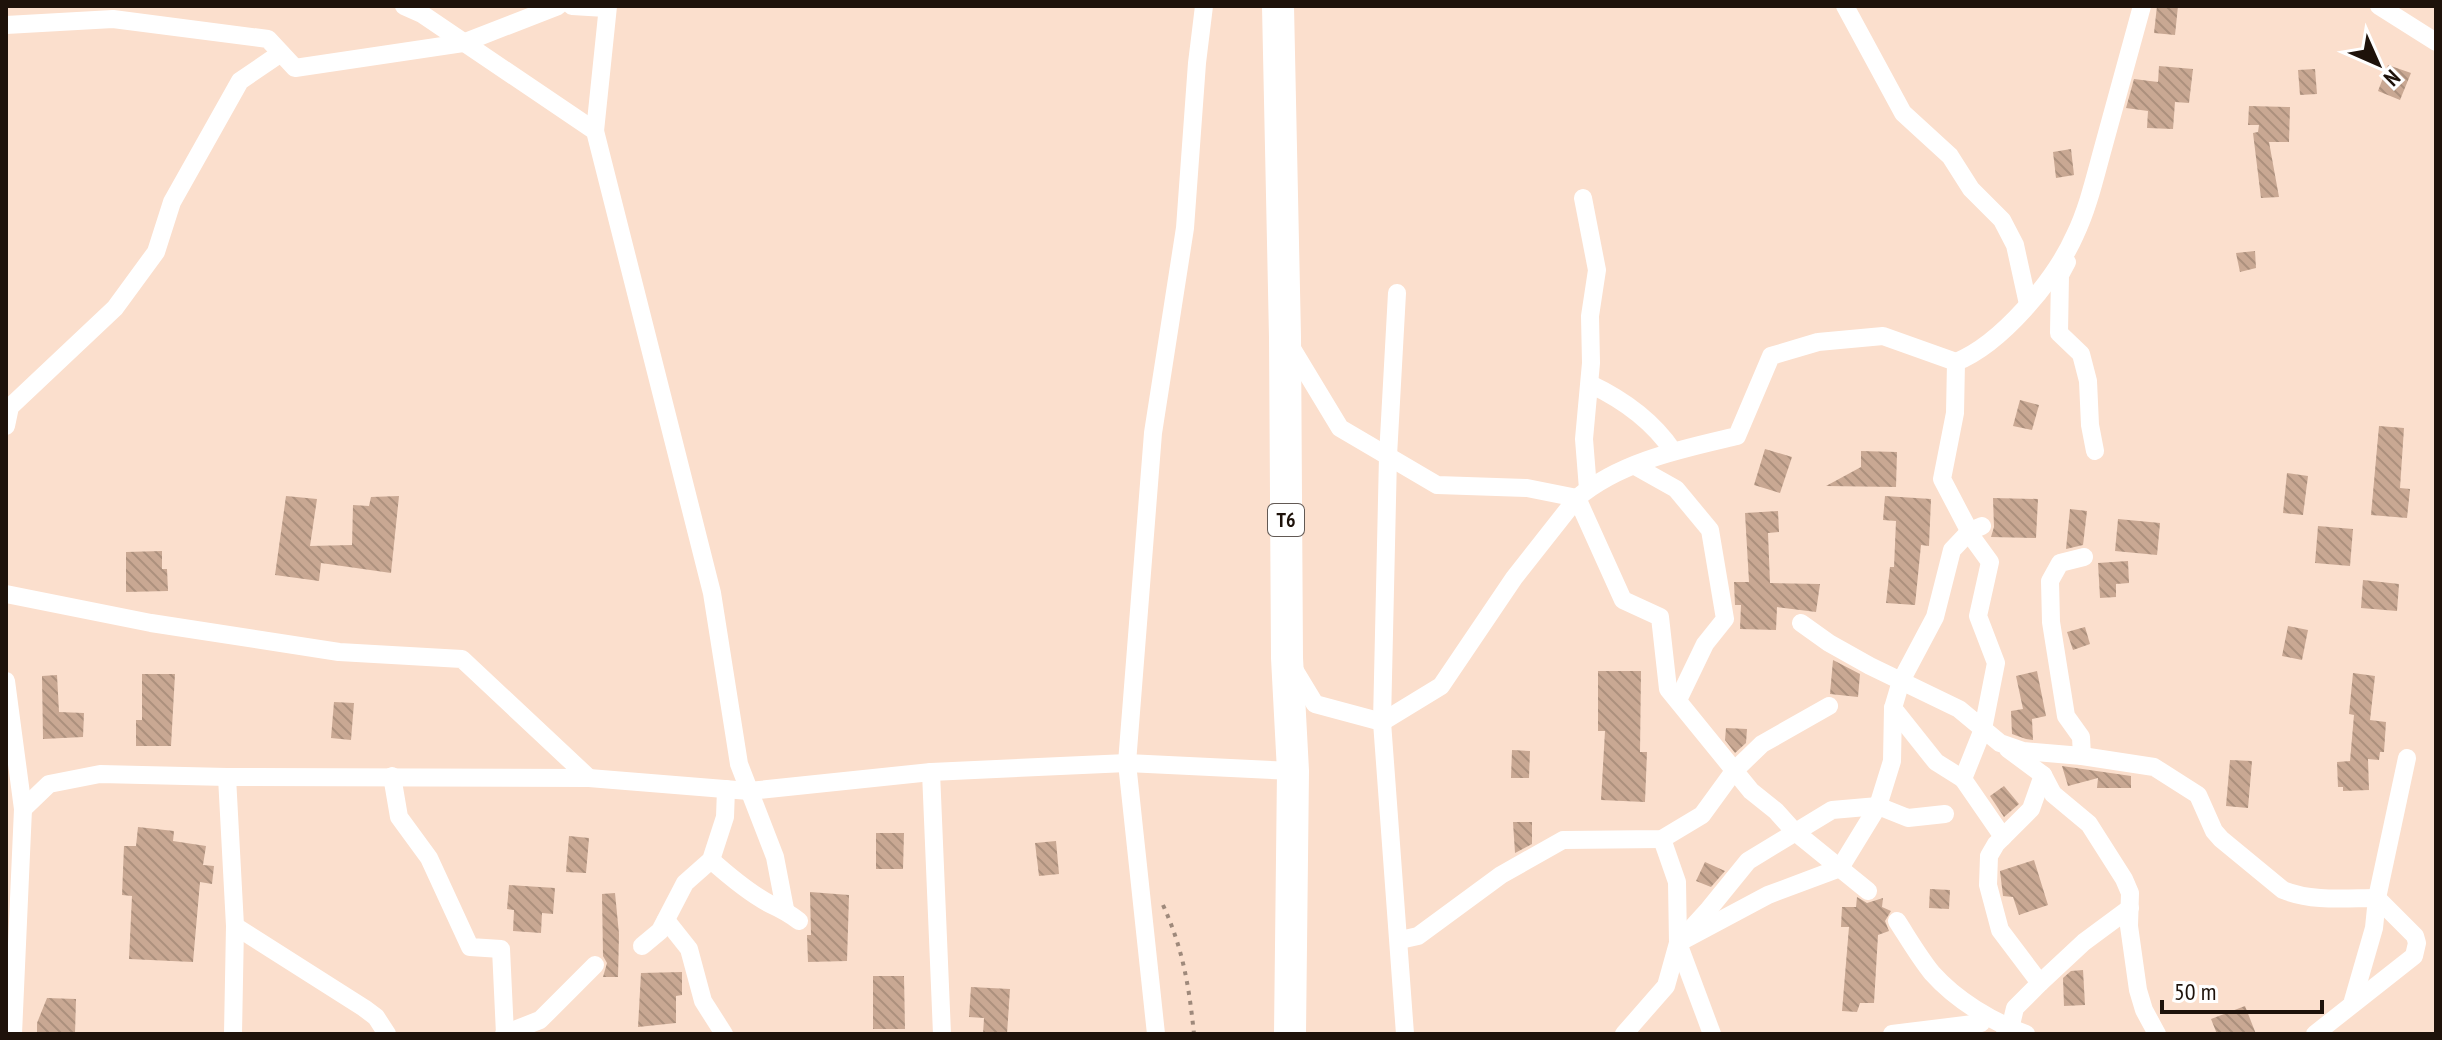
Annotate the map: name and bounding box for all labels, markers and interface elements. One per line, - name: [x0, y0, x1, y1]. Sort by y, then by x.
- north arrow: [2338, 24, 2418, 104]
- text: N: [2378, 64, 2406, 92]
- road number: T6: [1268, 504, 1304, 536]
- scale bar: [2162, 964, 2322, 1014]
- text: 50 m: [2174, 976, 2216, 1007]

